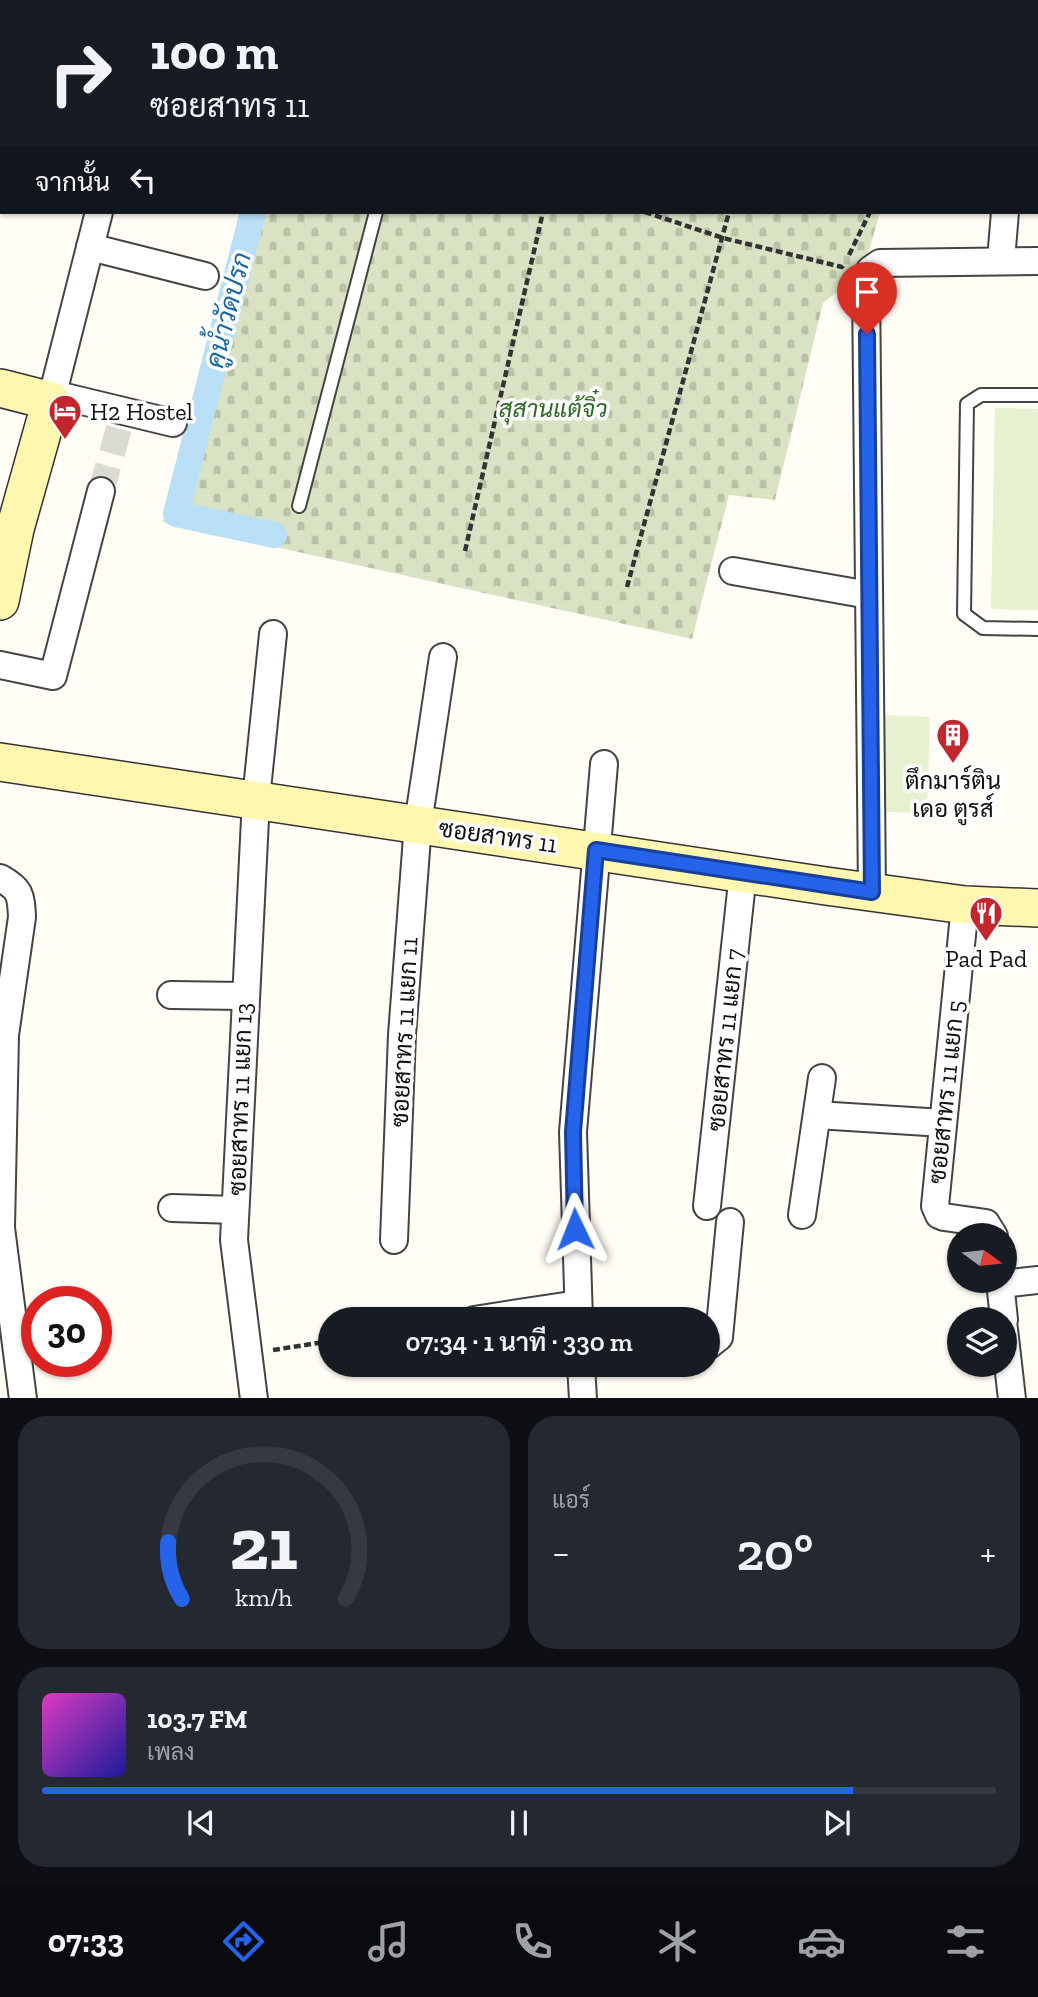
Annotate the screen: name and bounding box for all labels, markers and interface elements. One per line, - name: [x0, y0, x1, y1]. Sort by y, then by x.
- text: 100 m: [150, 23, 278, 82]
- icon: right: [35, 28, 126, 119]
- text: ซอยสาทร 11: [150, 87, 309, 125]
- icon: left: [124, 161, 162, 199]
- text: จากนั้น: [35, 166, 110, 198]
- water label: คูน้ำวัดปรก: [193, 248, 260, 372]
- pin: [837, 262, 897, 334]
- icon: arrive: [848, 273, 886, 311]
- park label: สุสานแต้จิ๋ว: [499, 389, 607, 425]
- hotel icon: H2 Hostel: [46, 392, 84, 441]
- place label: H2 Hostel: [90, 397, 193, 426]
- building icon: ตึกมาร์ติน เดอ ตูรส์: [934, 716, 972, 765]
- place label: ตึกมาร์ติน เดอ ตูรส์: [905, 765, 1001, 826]
- street label: ซอยสาทร 11: [437, 813, 559, 859]
- restaurant icon: Pad Pad: [967, 894, 1005, 943]
- street label: ซอยสาทร 11 แยก 11: [385, 936, 423, 1128]
- place label: Pad Pad: [945, 944, 1027, 973]
- street label: ซอยสาทร 11 แยก 7: [701, 947, 749, 1133]
- street label: ซอยสาทร 11 แยก 5: [922, 999, 970, 1185]
- street label: ซอยสาทร 11 แยก 13: [222, 1002, 258, 1196]
- position arrow: [538, 1192, 612, 1266]
- north arrow: [947, 1223, 1017, 1293]
- map controls: [947, 1223, 1017, 1377]
- speed limit sign: 30: [21, 1286, 112, 1377]
- button: layers: [947, 1307, 1017, 1377]
- text: 07:34 · 1 นาที · 330 m: [405, 1326, 633, 1358]
- text: แอร์: [552, 1486, 590, 1514]
- text: 21: [230, 1500, 298, 1588]
- text: 20°: [736, 1521, 813, 1583]
- text: −: [552, 1530, 570, 1576]
- text: +: [980, 1530, 996, 1576]
- text: km/h: [235, 1581, 293, 1611]
- text: 103.7 FM: [147, 1703, 247, 1735]
- text: เพลง: [147, 1738, 194, 1766]
- icon: previous: [182, 1804, 220, 1842]
- icon: pause: [500, 1804, 538, 1842]
- icon: next: [818, 1804, 856, 1842]
- icon: directions: [219, 1917, 268, 1966]
- icon: music: [364, 1917, 413, 1966]
- icon: phone: [508, 1917, 557, 1966]
- icon: climate: [653, 1917, 702, 1966]
- icon: car: [797, 1917, 846, 1966]
- icon: filters: [941, 1917, 990, 1966]
- text: 07:33: [48, 1922, 124, 1960]

